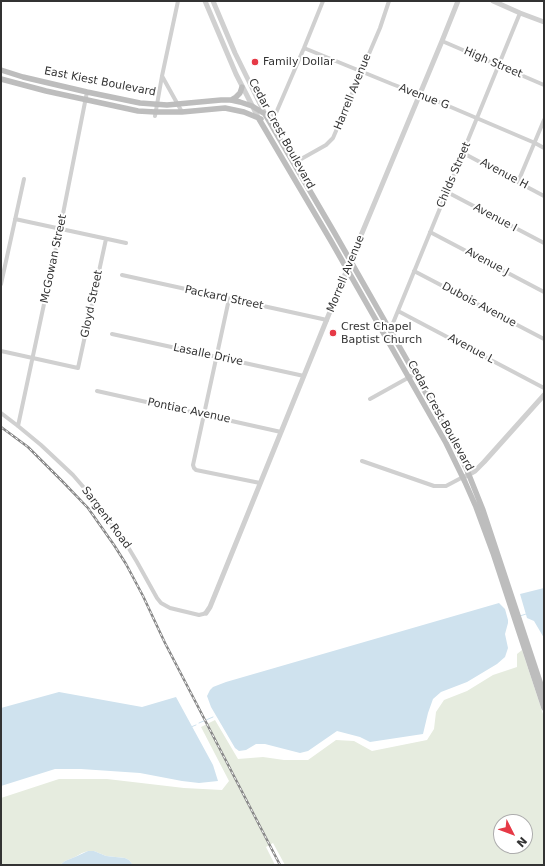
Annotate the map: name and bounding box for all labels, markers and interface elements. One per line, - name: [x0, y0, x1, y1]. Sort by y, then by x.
- street label: High Street: [462, 45, 524, 81]
- street label: Harrell Avenue: [332, 52, 374, 132]
- place label: Family Dollar: [263, 55, 334, 69]
- marker: Family Dollar: [250, 57, 260, 67]
- street label: East Kiest Boulevard: [43, 65, 157, 99]
- street label: Cedar Crest Boulevard: [245, 77, 317, 191]
- street label: Avenue G: [397, 81, 451, 113]
- street label: Childs Street: [434, 140, 474, 210]
- street label: Avenue H: [478, 156, 530, 192]
- street label: Avenue I: [471, 201, 519, 235]
- street label: McGowan Street: [38, 213, 70, 305]
- street label: Morrell Avenue: [325, 233, 367, 315]
- street label: Avenue J: [463, 245, 511, 279]
- street label: Gloyd Street: [78, 269, 106, 339]
- street label: Dubois Avenue: [440, 280, 518, 330]
- street label: Packard Street: [183, 283, 265, 313]
- place label: Crest Chapel Baptist Church: [341, 320, 422, 346]
- marker: Crest Chapel Baptist Church: [328, 328, 338, 338]
- street label: Avenue L: [446, 331, 496, 367]
- street label: Lasalle Drive: [172, 341, 244, 369]
- street label: Cedar Crest Boulevard: [404, 359, 476, 473]
- street label: Pontiac Avenue: [146, 396, 232, 426]
- street label: Sargent Road: [78, 484, 134, 552]
- north arrow: [493, 814, 533, 854]
- text: N: [514, 834, 529, 849]

